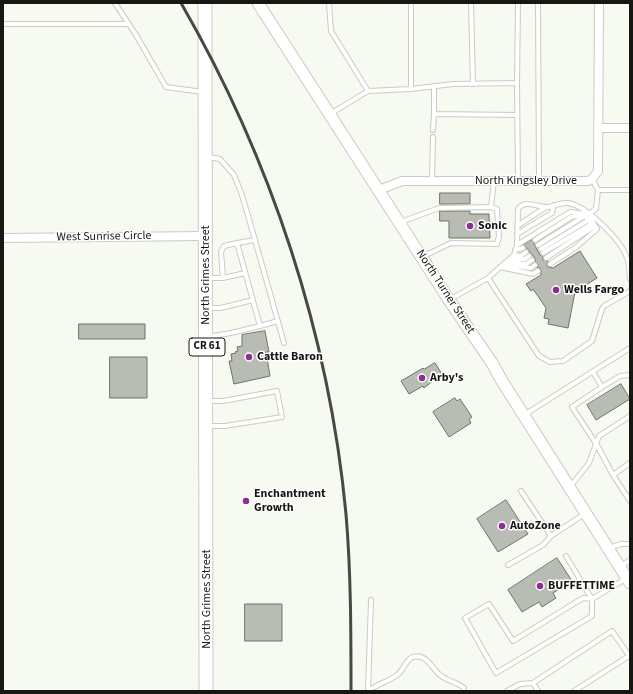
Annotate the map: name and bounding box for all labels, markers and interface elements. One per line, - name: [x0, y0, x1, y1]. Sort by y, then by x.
- street label: North Kingsley Drive: [475, 174, 577, 188]
- place label: Sonic: [478, 219, 507, 233]
- marker: Sonic: [465, 221, 475, 231]
- street label: North Grimes Street: [199, 225, 213, 325]
- street label: West Sunrise Circle: [56, 229, 152, 245]
- street label: North Turner Street: [413, 247, 477, 337]
- place label: Wells Fargo: [564, 283, 624, 297]
- marker: Wells Fargo: [551, 285, 561, 295]
- road number: CR 61: [189, 338, 225, 356]
- place label: Cattle Baron: [257, 350, 323, 364]
- marker: Cattle Baron: [244, 352, 254, 362]
- place label: Arby's: [430, 371, 463, 385]
- marker: Arby's: [417, 373, 427, 383]
- place label: Enchantment Growth: [254, 487, 326, 515]
- marker: Enchantment Growth: [241, 496, 251, 506]
- place label: AutoZone: [510, 519, 561, 533]
- marker: AutoZone: [497, 521, 507, 531]
- street label: North Grimes Street: [200, 549, 214, 649]
- place label: BUFFETTIME: [548, 579, 615, 593]
- marker: BUFFETTIME: [535, 581, 545, 591]

